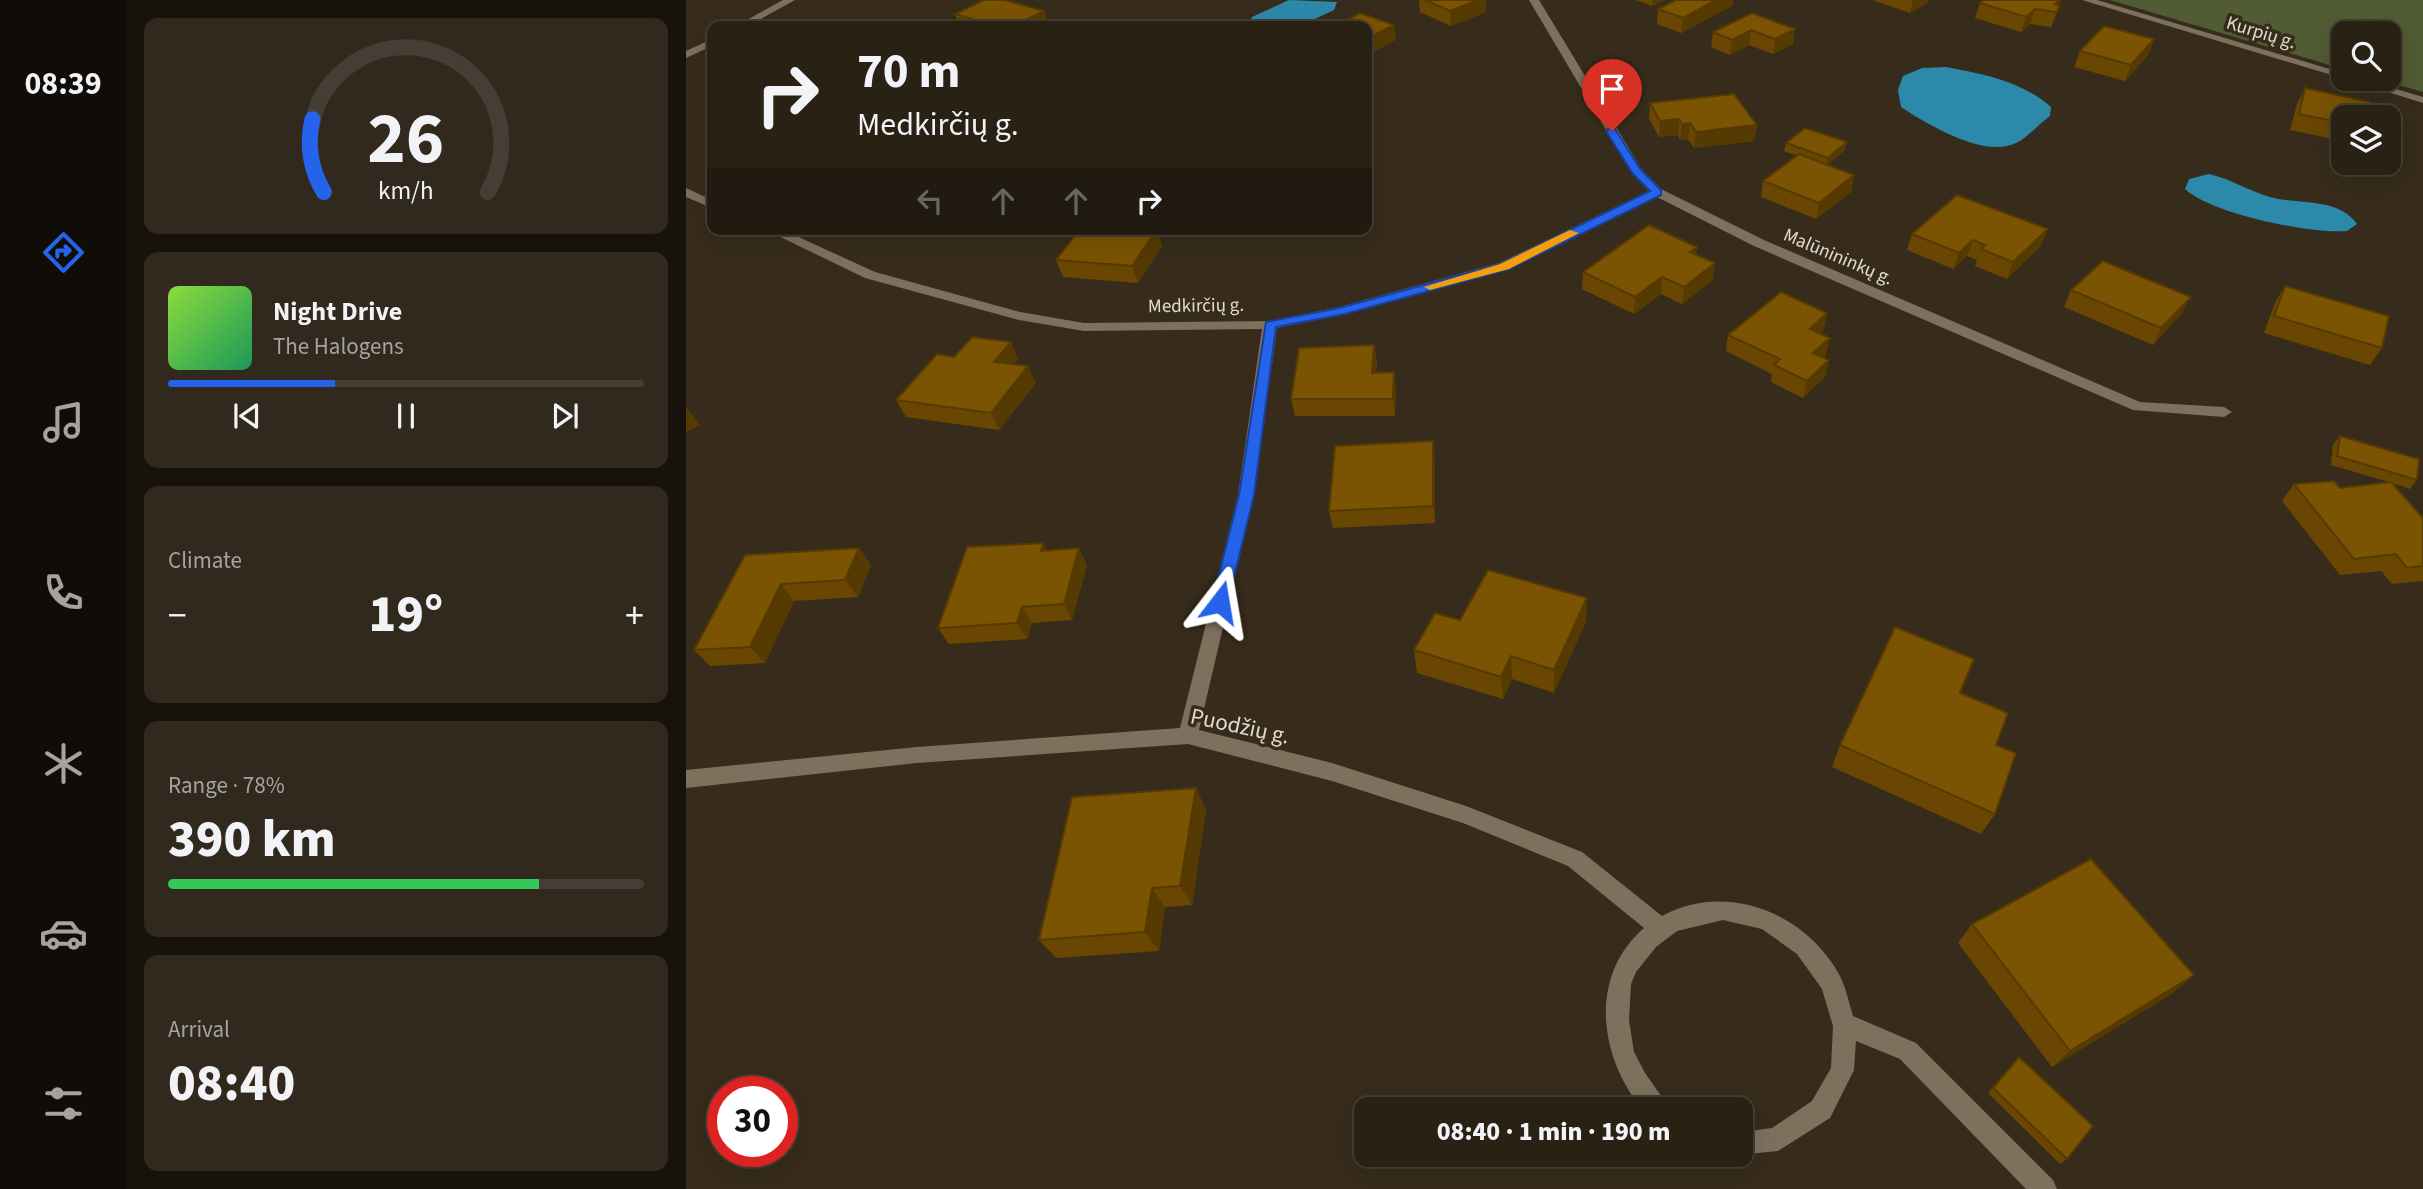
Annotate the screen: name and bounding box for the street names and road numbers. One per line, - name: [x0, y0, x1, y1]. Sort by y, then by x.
- street label: Kurpių g.: [2223, 10, 2299, 56]
- street label: Malūnininkų g.: [1779, 222, 1897, 292]
- street label: Medkirčių g.: [1148, 292, 1244, 320]
- street label: Puodžių g.: [1187, 699, 1293, 753]

